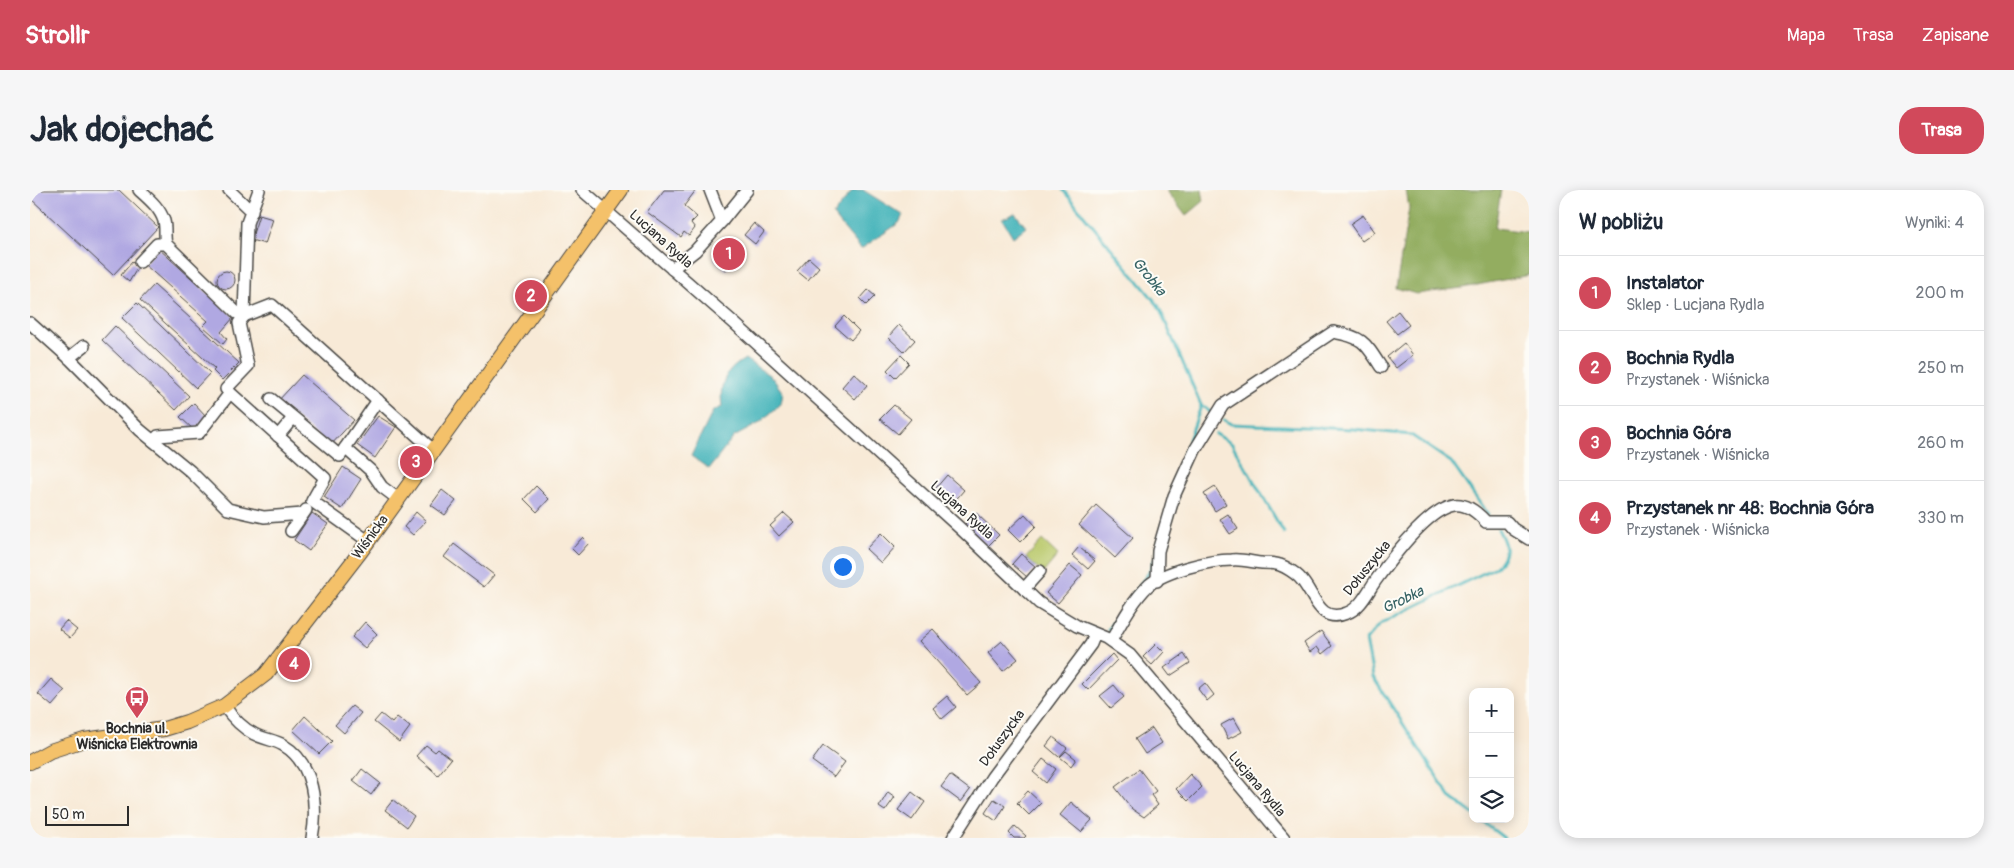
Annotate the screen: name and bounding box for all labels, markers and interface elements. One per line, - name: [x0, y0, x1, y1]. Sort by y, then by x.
- text: Strollr: [25, 21, 90, 50]
- text: Mapa: [1787, 24, 1825, 47]
- text: Trasa: [1853, 24, 1894, 47]
- text: Zapisane: [1922, 24, 1989, 47]
- button: Trasa: [1899, 107, 1984, 154]
- text: Jak dojechać: [30, 108, 214, 152]
- street label: Lucjana Rydla: [626, 206, 696, 272]
- text: W pobliżu: [1579, 209, 1663, 236]
- text: Wyniki: 4: [1905, 213, 1964, 233]
- pin: 1: [713, 235, 745, 273]
- water label: Grobka: [1128, 254, 1171, 301]
- text: Instalator: [1626, 271, 1704, 295]
- pin: 2: [515, 277, 547, 315]
- text: 1: [1592, 283, 1598, 303]
- text: 200 m: [1916, 283, 1964, 303]
- text: Sklep · Lucjana Rydla: [1626, 295, 1764, 315]
- text: Bochnia Rydla: [1626, 346, 1734, 370]
- text: 2: [1591, 358, 1599, 378]
- text: 250 m: [1918, 358, 1964, 378]
- text: Przystanek · Wiśnicka: [1626, 370, 1770, 390]
- text: Bochnia Góra: [1626, 421, 1731, 445]
- text: 3: [1591, 433, 1599, 453]
- text: 260 m: [1917, 433, 1964, 453]
- pin: 3: [400, 443, 432, 481]
- text: Przystanek · Wiśnicka: [1626, 445, 1770, 465]
- street label: Lucjana Rydla: [927, 477, 997, 543]
- text: Przystanek nr 48: Bochnia Góra: [1626, 496, 1874, 520]
- text: 4: [1590, 508, 1600, 528]
- text: 330 m: [1918, 508, 1964, 528]
- street label: Wiśnicka: [348, 512, 392, 562]
- text: Przystanek · Wiśnicka: [1626, 520, 1770, 540]
- street label: Dołuszycka: [1340, 537, 1394, 599]
- your location: [830, 554, 856, 580]
- water label: Grobka: [1379, 581, 1428, 618]
- pin: 4: [278, 645, 310, 683]
- bus stop icon: Bochnia ul. Wiśnicka Elektrownia: [124, 685, 150, 719]
- map controls: [1469, 688, 1514, 823]
- button: +: [1469, 688, 1514, 733]
- street label: Dołuszycka: [976, 706, 1028, 770]
- place label: Bochnia ul. Wiśnicka Elektrownia: [76, 720, 198, 753]
- button: −: [1469, 733, 1514, 778]
- street label: Lucjana Rydla: [1225, 748, 1289, 820]
- button: layers: [1469, 778, 1514, 823]
- scale bar: [45, 803, 129, 826]
- text: 50 m: [52, 806, 85, 823]

